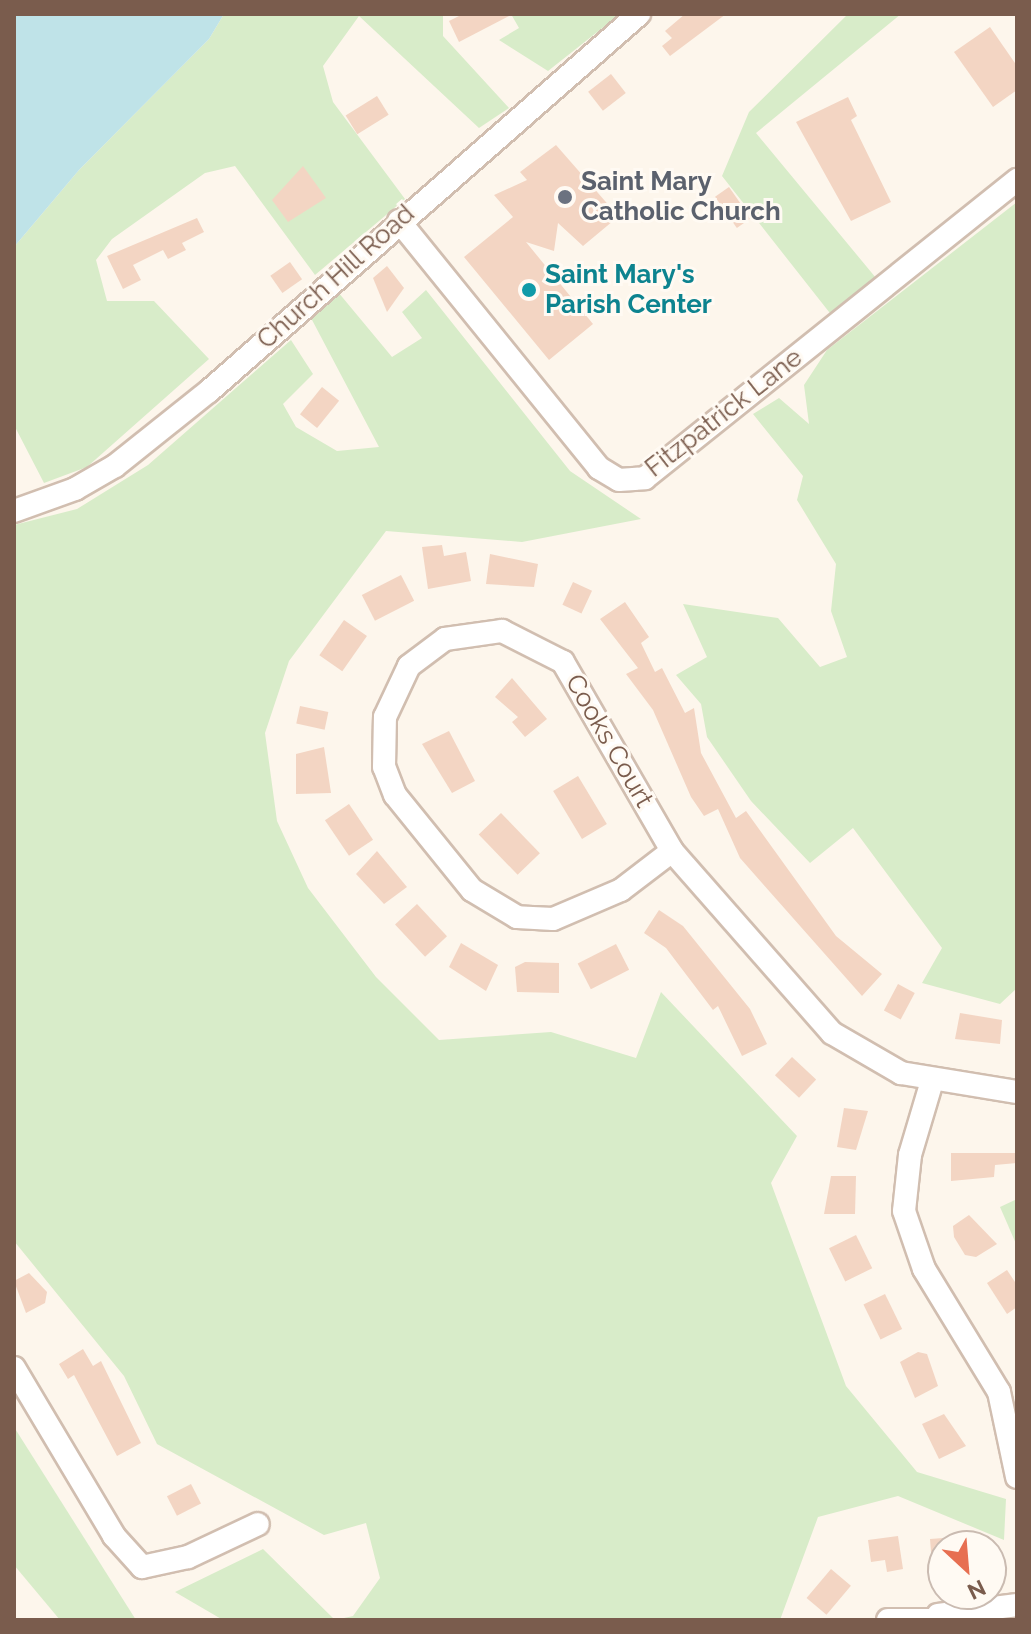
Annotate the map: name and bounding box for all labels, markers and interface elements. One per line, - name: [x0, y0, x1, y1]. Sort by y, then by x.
- place label: Saint Mary Catholic Church: [581, 166, 781, 228]
- marker: Saint Mary Catholic Church: [556, 188, 574, 206]
- street label: Church Hill Road: [251, 198, 421, 356]
- place label: Saint Mary's Parish Center: [545, 259, 712, 320]
- marker: Saint Mary's Parish Center: [520, 281, 538, 299]
- street label: Fitzpatrick Lane: [639, 342, 809, 484]
- street label: Cooks Court: [558, 669, 660, 813]
- north arrow: [927, 1530, 1007, 1610]
- text: N: [963, 1574, 990, 1605]

